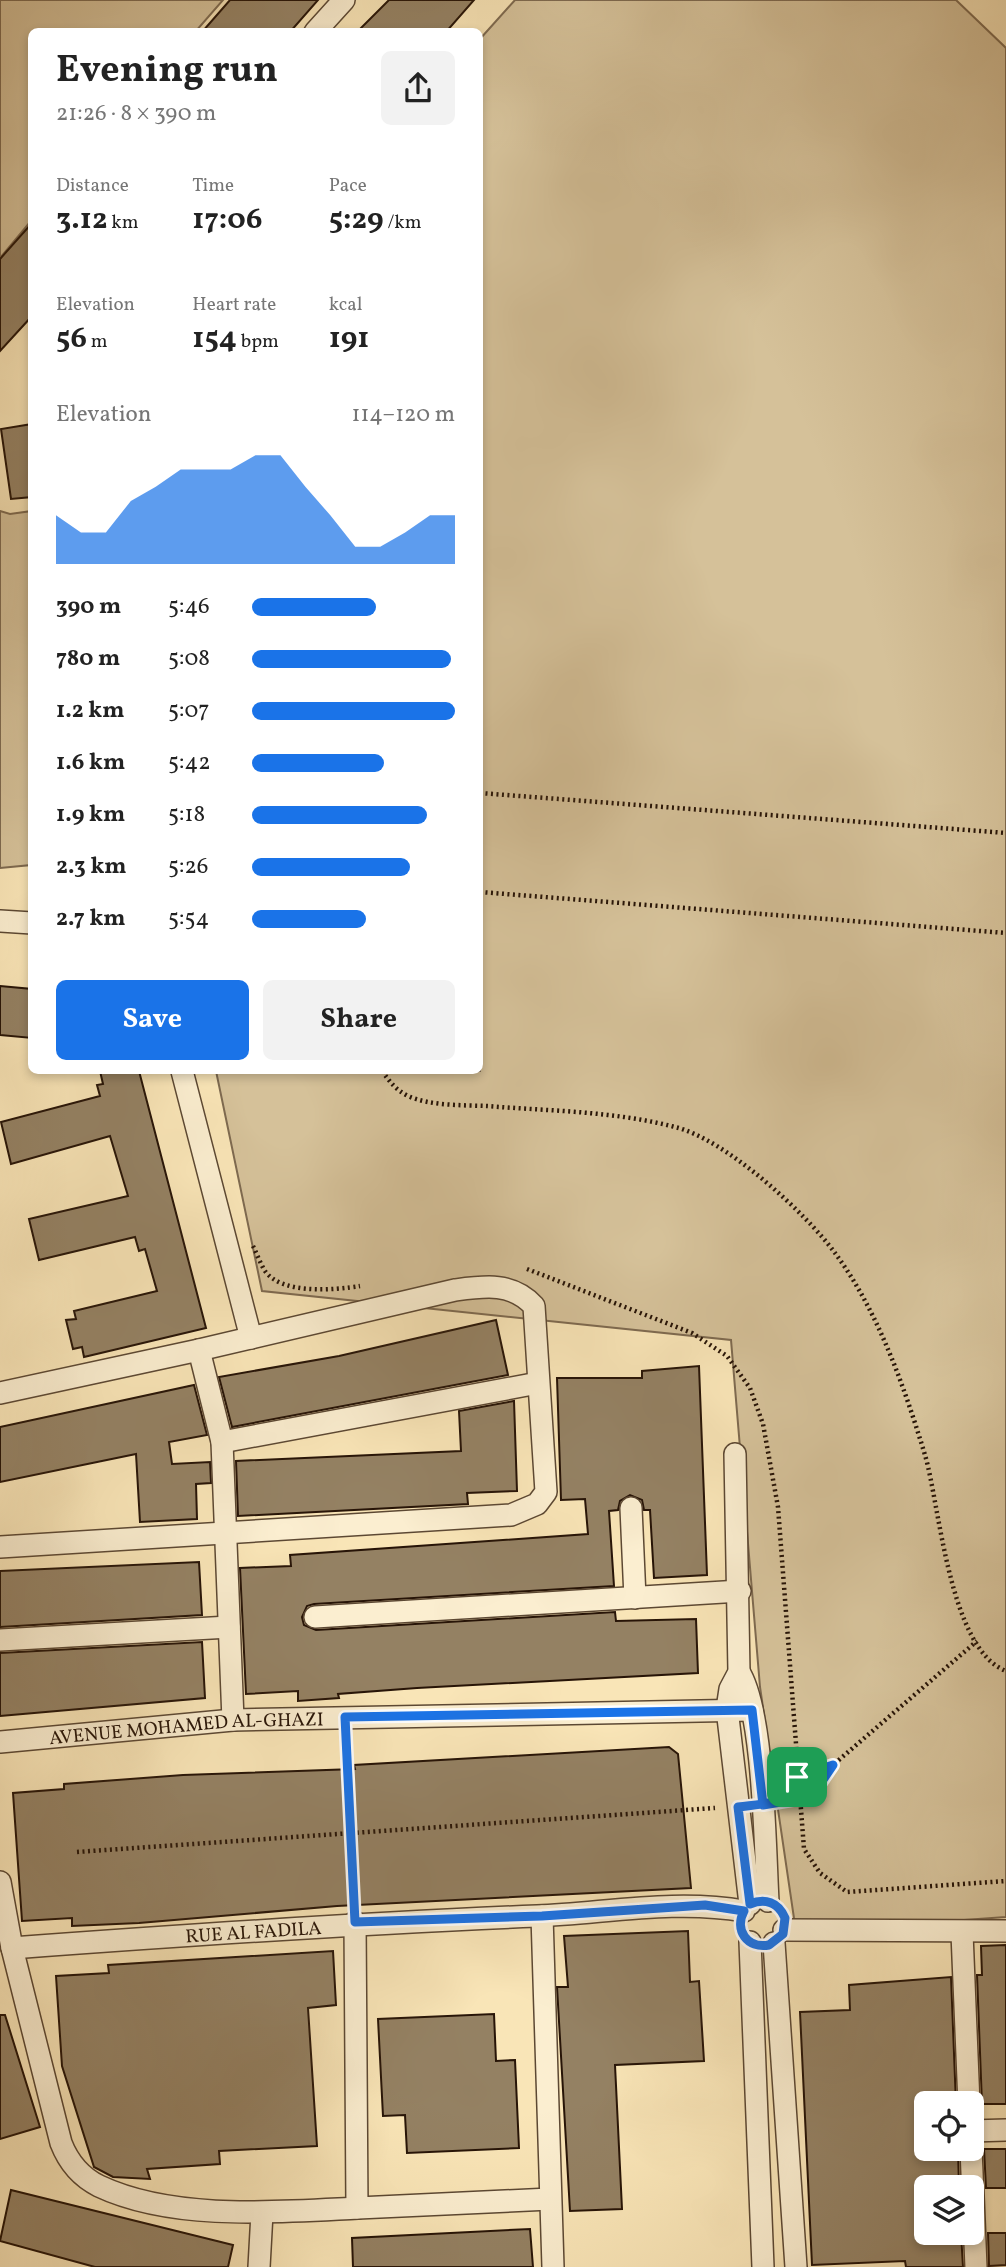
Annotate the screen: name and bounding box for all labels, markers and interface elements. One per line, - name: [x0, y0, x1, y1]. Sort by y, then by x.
- text: Evening run: [56, 45, 278, 98]
- button: share: [381, 51, 455, 125]
- text: 21:26 · 8 × 390 m: [56, 98, 216, 130]
- text: Distance: [56, 173, 129, 199]
- text: Time: [192, 173, 234, 199]
- text: Pace: [329, 173, 367, 199]
- text: 3.12: [56, 199, 107, 241]
- text: 17:06: [192, 199, 262, 241]
- text: 5:29: [329, 199, 384, 241]
- text: km: [107, 210, 138, 236]
- text: /km: [384, 210, 422, 236]
- text: Elevation: [56, 292, 135, 318]
- text: Heart rate: [192, 292, 276, 318]
- text: kcal: [329, 292, 362, 318]
- text: 56: [56, 318, 87, 360]
- text: 154: [192, 318, 237, 360]
- text: 191: [329, 318, 369, 360]
- text: m: [87, 329, 108, 355]
- text: bpm: [237, 329, 279, 355]
- text: Elevation: [56, 399, 152, 431]
- text: 114–120 m: [352, 399, 455, 431]
- text: 390 m: [56, 591, 121, 623]
- text: 5:46: [168, 591, 210, 623]
- text: 780 m: [56, 643, 120, 675]
- text: 5:08: [168, 643, 210, 675]
- text: 1.2 km: [56, 695, 125, 727]
- text: 5:07: [168, 695, 209, 727]
- text: 1.6 km: [56, 747, 125, 779]
- text: 5:42: [168, 747, 211, 779]
- text: 1.9 km: [56, 799, 125, 831]
- text: 5:18: [168, 799, 205, 831]
- text: 2.3 km: [56, 851, 127, 883]
- text: 5:26: [168, 851, 208, 883]
- text: 2.7 km: [56, 903, 126, 935]
- text: 5:54: [168, 903, 209, 935]
- button: Save: [56, 980, 249, 1060]
- button: Share: [263, 980, 455, 1060]
- street label: AVENUE MOHAMED AL-GHAZI: [48, 1707, 324, 1752]
- pin: [767, 1747, 827, 1807]
- icon: arrive: [778, 1758, 816, 1796]
- street label: RUE AL FADILA: [185, 1916, 322, 1951]
- map controls: [914, 2091, 984, 2245]
- button: locate: [914, 2091, 984, 2161]
- button: layers: [914, 2175, 984, 2245]

